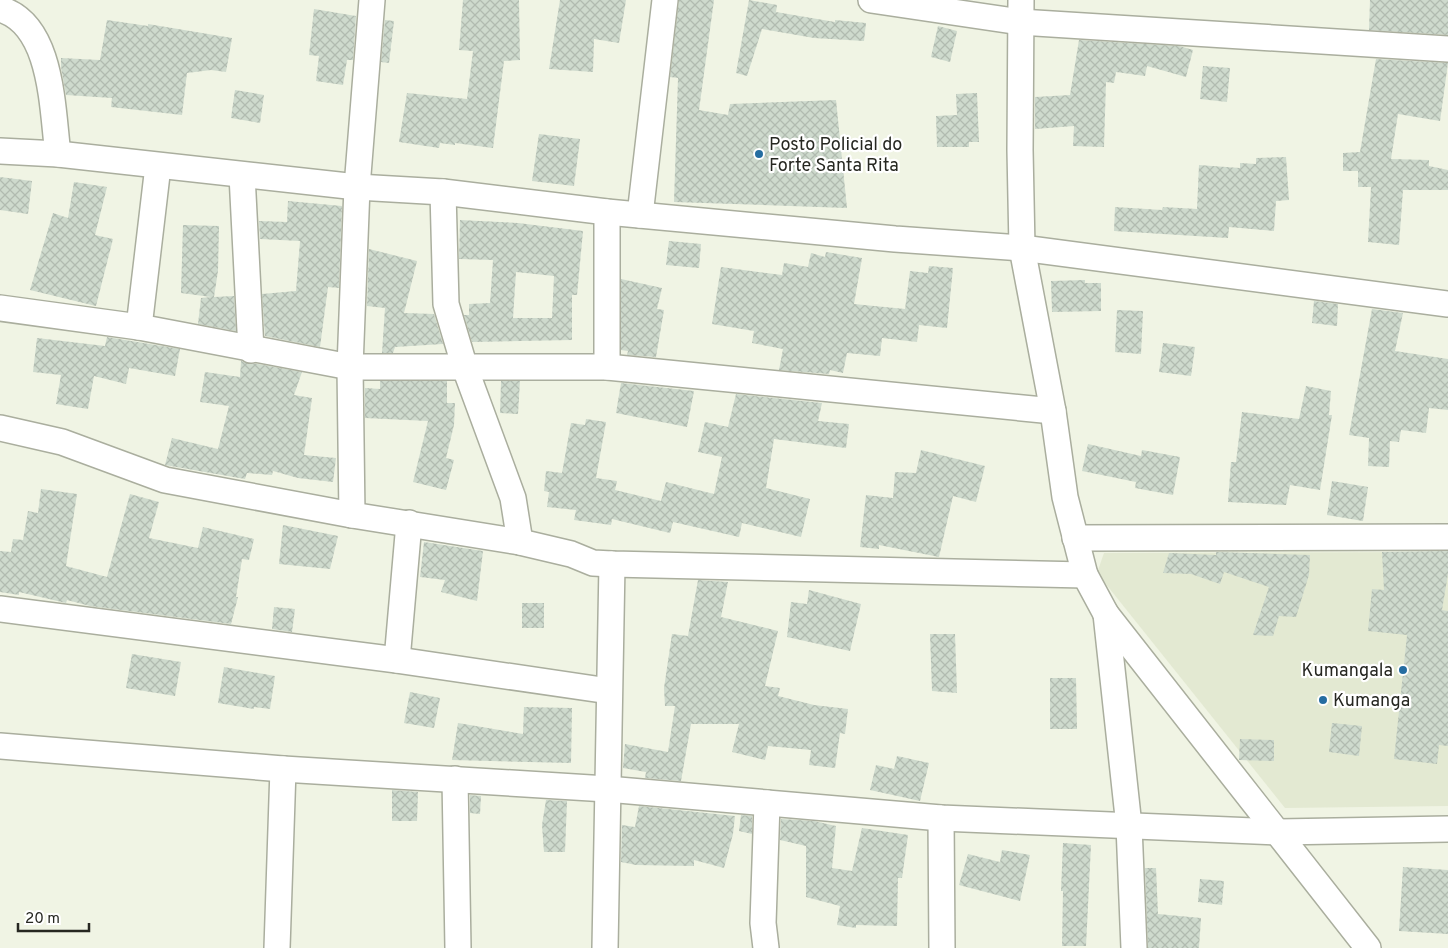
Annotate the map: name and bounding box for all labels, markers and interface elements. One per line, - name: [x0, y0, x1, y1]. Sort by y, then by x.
- place label: Posto Policial do Forte Santa Rita: [769, 134, 902, 178]
- marker: Posto Policial do Forte Santa Rita: [753, 148, 765, 160]
- place label: Kumangala: [1302, 660, 1393, 683]
- marker: Kumangala: [1397, 664, 1409, 676]
- place label: Kumanga: [1333, 690, 1410, 713]
- marker: Kumanga: [1317, 694, 1329, 706]
- scale bar: [18, 900, 89, 932]
- text: 20 m: [25, 910, 60, 929]

